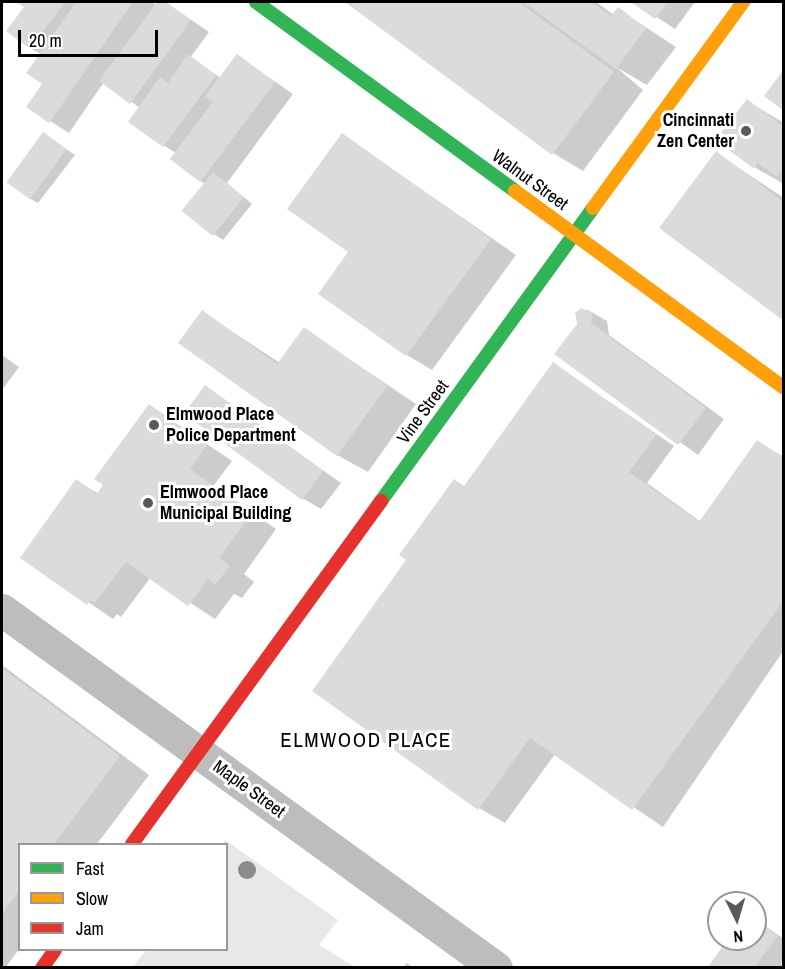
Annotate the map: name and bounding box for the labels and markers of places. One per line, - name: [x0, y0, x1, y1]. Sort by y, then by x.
- place label: Cincinnati Zen Center: [657, 110, 734, 152]
- marker: Cincinnati Zen Center: [739, 124, 753, 138]
- place label: Elmwood Place Police Department: [166, 404, 296, 446]
- marker: Elmwood Place Police Department: [147, 418, 161, 432]
- place label: Elmwood Place Municipal Building: [160, 482, 291, 524]
- marker: Elmwood Place Municipal Building: [141, 496, 155, 510]

